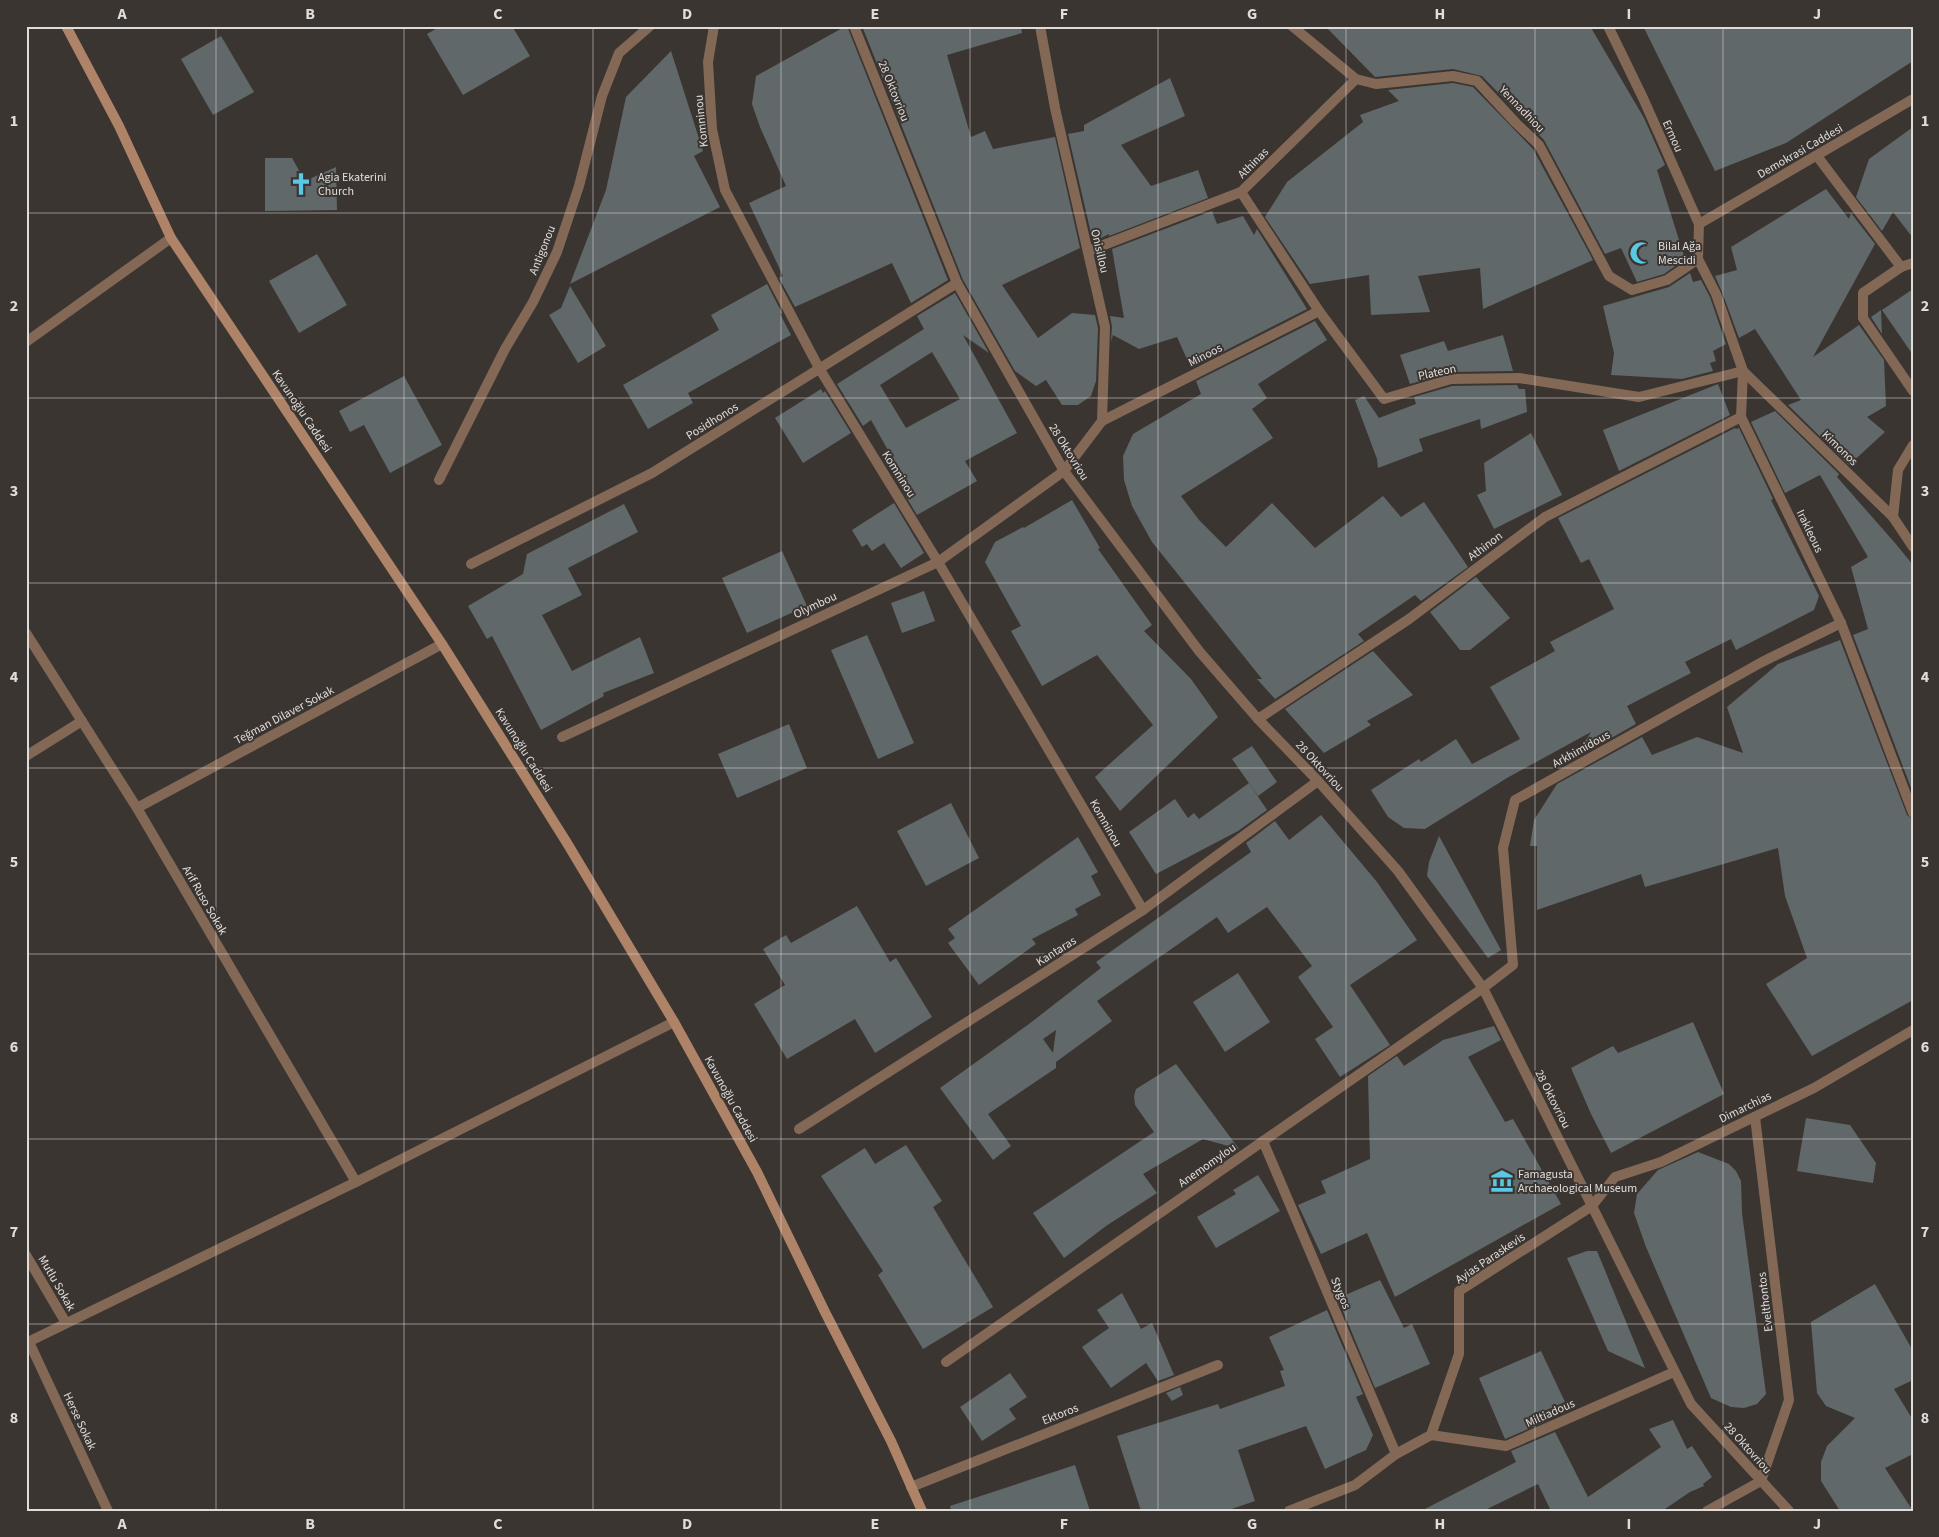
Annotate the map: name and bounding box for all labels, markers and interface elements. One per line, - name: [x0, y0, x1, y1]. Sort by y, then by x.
- text: A: [116, 3, 127, 25]
- text: B: [305, 3, 315, 25]
- text: C: [493, 3, 503, 25]
- text: D: [682, 3, 692, 25]
- text: E: [871, 3, 879, 25]
- text: F: [1060, 3, 1068, 25]
- text: G: [1247, 3, 1257, 25]
- text: H: [1435, 3, 1445, 25]
- text: I: [1627, 3, 1631, 25]
- text: J: [1813, 3, 1821, 25]
- street label: 28 Oktovriou: [874, 58, 913, 124]
- street label: Yennadhiou: [1494, 81, 1548, 137]
- street label: Komninou: [690, 94, 713, 148]
- text: 1: [10, 110, 18, 132]
- text: 1: [1921, 110, 1929, 132]
- street label: Ermou: [1658, 117, 1687, 155]
- street label: Demokrasi Caddesi: [1754, 120, 1846, 183]
- street label: Athinas: [1234, 144, 1273, 183]
- place label: Agia Ekaterini Church: [318, 169, 387, 200]
- church icon: Agia Ekaterini Church: [288, 171, 314, 197]
- street label: Antigonou: [525, 223, 560, 278]
- street label: Onisillou: [1086, 227, 1113, 275]
- place label: Bilal Ağa Mescidi: [1658, 238, 1701, 269]
- mosque icon: Bilal Ağa Mescidi: [1628, 240, 1654, 266]
- text: 2: [10, 295, 18, 317]
- text: 2: [1921, 295, 1929, 317]
- street label: Minoos: [1185, 340, 1225, 371]
- street label: Plateon: [1416, 360, 1458, 385]
- street label: Kavunoğlu Caddesi: [268, 367, 336, 456]
- street label: Posidhonos: [683, 399, 742, 444]
- street label: 28 Oktovriou: [1044, 421, 1093, 484]
- street label: Kimonos: [1818, 427, 1862, 470]
- street label: Komninou: [877, 448, 920, 501]
- text: 3: [10, 480, 18, 502]
- text: 3: [1921, 480, 1929, 502]
- street label: Irakleous: [1792, 507, 1827, 556]
- street label: Athinon: [1464, 528, 1506, 565]
- street label: Olymbou: [791, 588, 840, 623]
- text: 4: [10, 666, 19, 688]
- text: 4: [1921, 666, 1930, 688]
- street label: Teğman Dilaver Sokak: [231, 682, 337, 749]
- street label: Kavunoğlu Caddesi: [491, 705, 556, 796]
- street label: Arkhimidous: [1549, 727, 1613, 772]
- street label: 28 Oktovriou: [1292, 737, 1348, 796]
- street label: Komninou: [1085, 796, 1126, 850]
- text: 5: [10, 851, 18, 873]
- text: 5: [1921, 851, 1929, 873]
- street label: Arif Ruso Sokak: [178, 862, 231, 938]
- street label: Kantaras: [1033, 932, 1080, 970]
- text: 6: [10, 1036, 18, 1058]
- text: 6: [1921, 1036, 1929, 1058]
- street label: Kavunoğlu Caddesi: [700, 1053, 761, 1146]
- street label: 28 Oktovriou: [1530, 1067, 1575, 1132]
- street label: Dimarchias: [1716, 1087, 1774, 1127]
- street label: Anemomylou: [1175, 1139, 1240, 1192]
- place label: Famagusta Archaeological Museum: [1518, 1166, 1637, 1197]
- museum icon: Famagusta Archaeological Museum: [1489, 1168, 1515, 1194]
- text: 7: [10, 1221, 18, 1243]
- text: 7: [1921, 1221, 1929, 1243]
- street label: Ayias Paraskevis: [1452, 1229, 1529, 1288]
- street label: Mutlu Sokak: [34, 1252, 79, 1314]
- street label: Evelthontos: [1753, 1271, 1778, 1333]
- street label: Stygos: [1326, 1275, 1355, 1312]
- street label: Herse Sokak: [59, 1390, 100, 1453]
- street label: Miltiadous: [1523, 1395, 1578, 1432]
- street label: Ektoros: [1039, 1399, 1081, 1429]
- text: 8: [10, 1407, 18, 1429]
- text: 8: [1921, 1407, 1929, 1429]
- street label: 28 Oktovriou: [1720, 1419, 1775, 1478]
- text: A: [116, 1513, 127, 1535]
- text: B: [305, 1513, 315, 1535]
- text: C: [493, 1513, 503, 1535]
- text: D: [682, 1513, 692, 1535]
- text: E: [871, 1513, 879, 1535]
- text: F: [1060, 1513, 1068, 1535]
- text: G: [1247, 1513, 1257, 1535]
- text: H: [1435, 1513, 1445, 1535]
- text: I: [1627, 1513, 1631, 1535]
- text: J: [1813, 1513, 1821, 1535]

